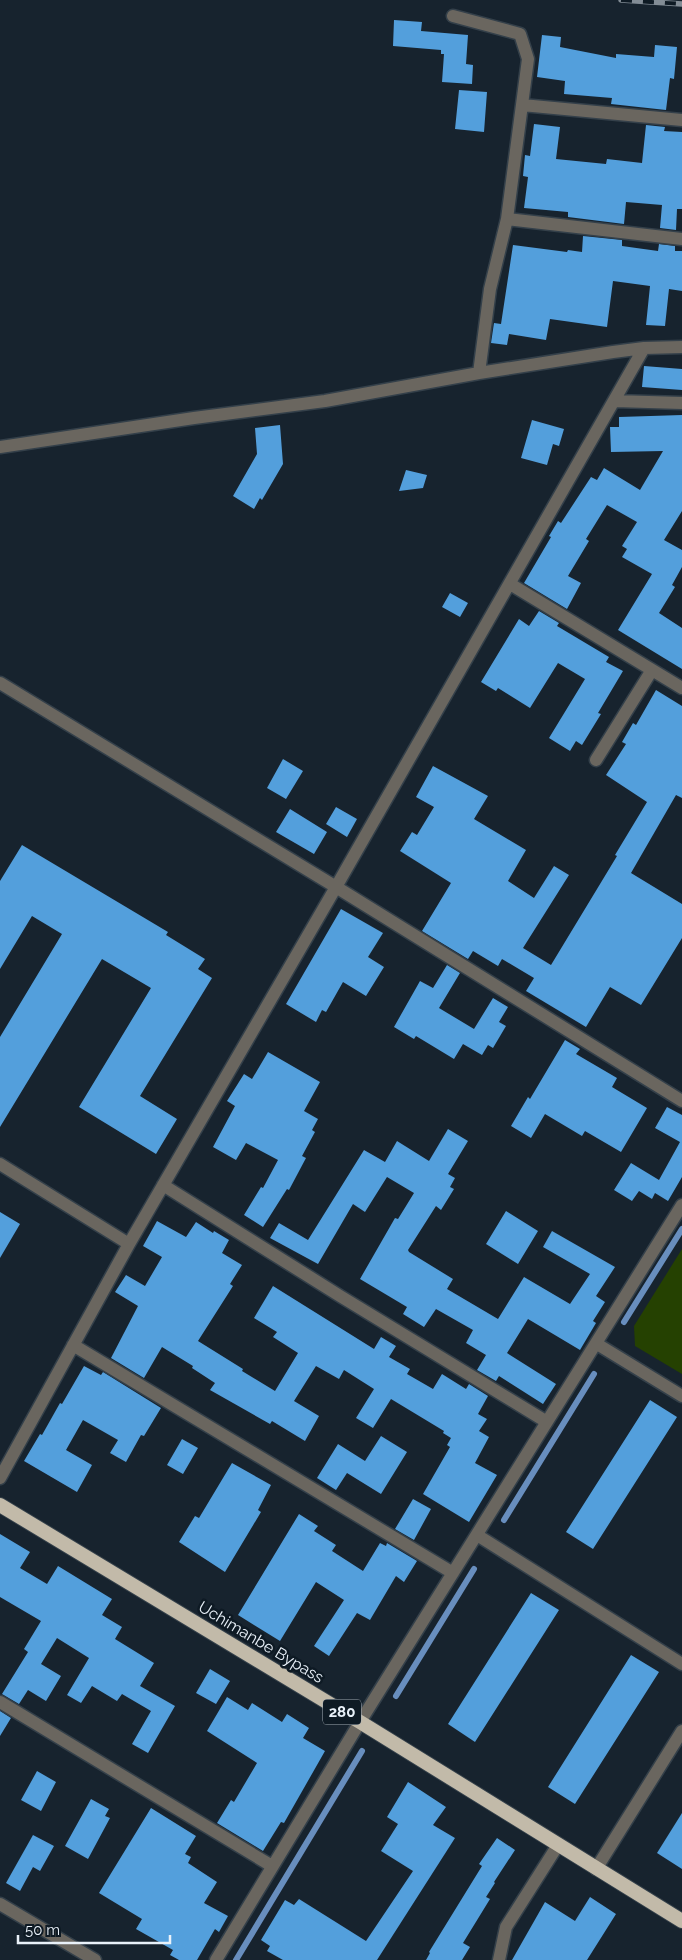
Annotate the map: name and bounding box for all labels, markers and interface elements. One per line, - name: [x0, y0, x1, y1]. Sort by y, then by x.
- street label: Uchimanbe Bypass: [195, 1597, 327, 1687]
- road number: 280: [323, 1700, 361, 1724]
- scale bar: [18, 1912, 170, 1944]
- text: 50 m: [25, 1921, 60, 1939]

